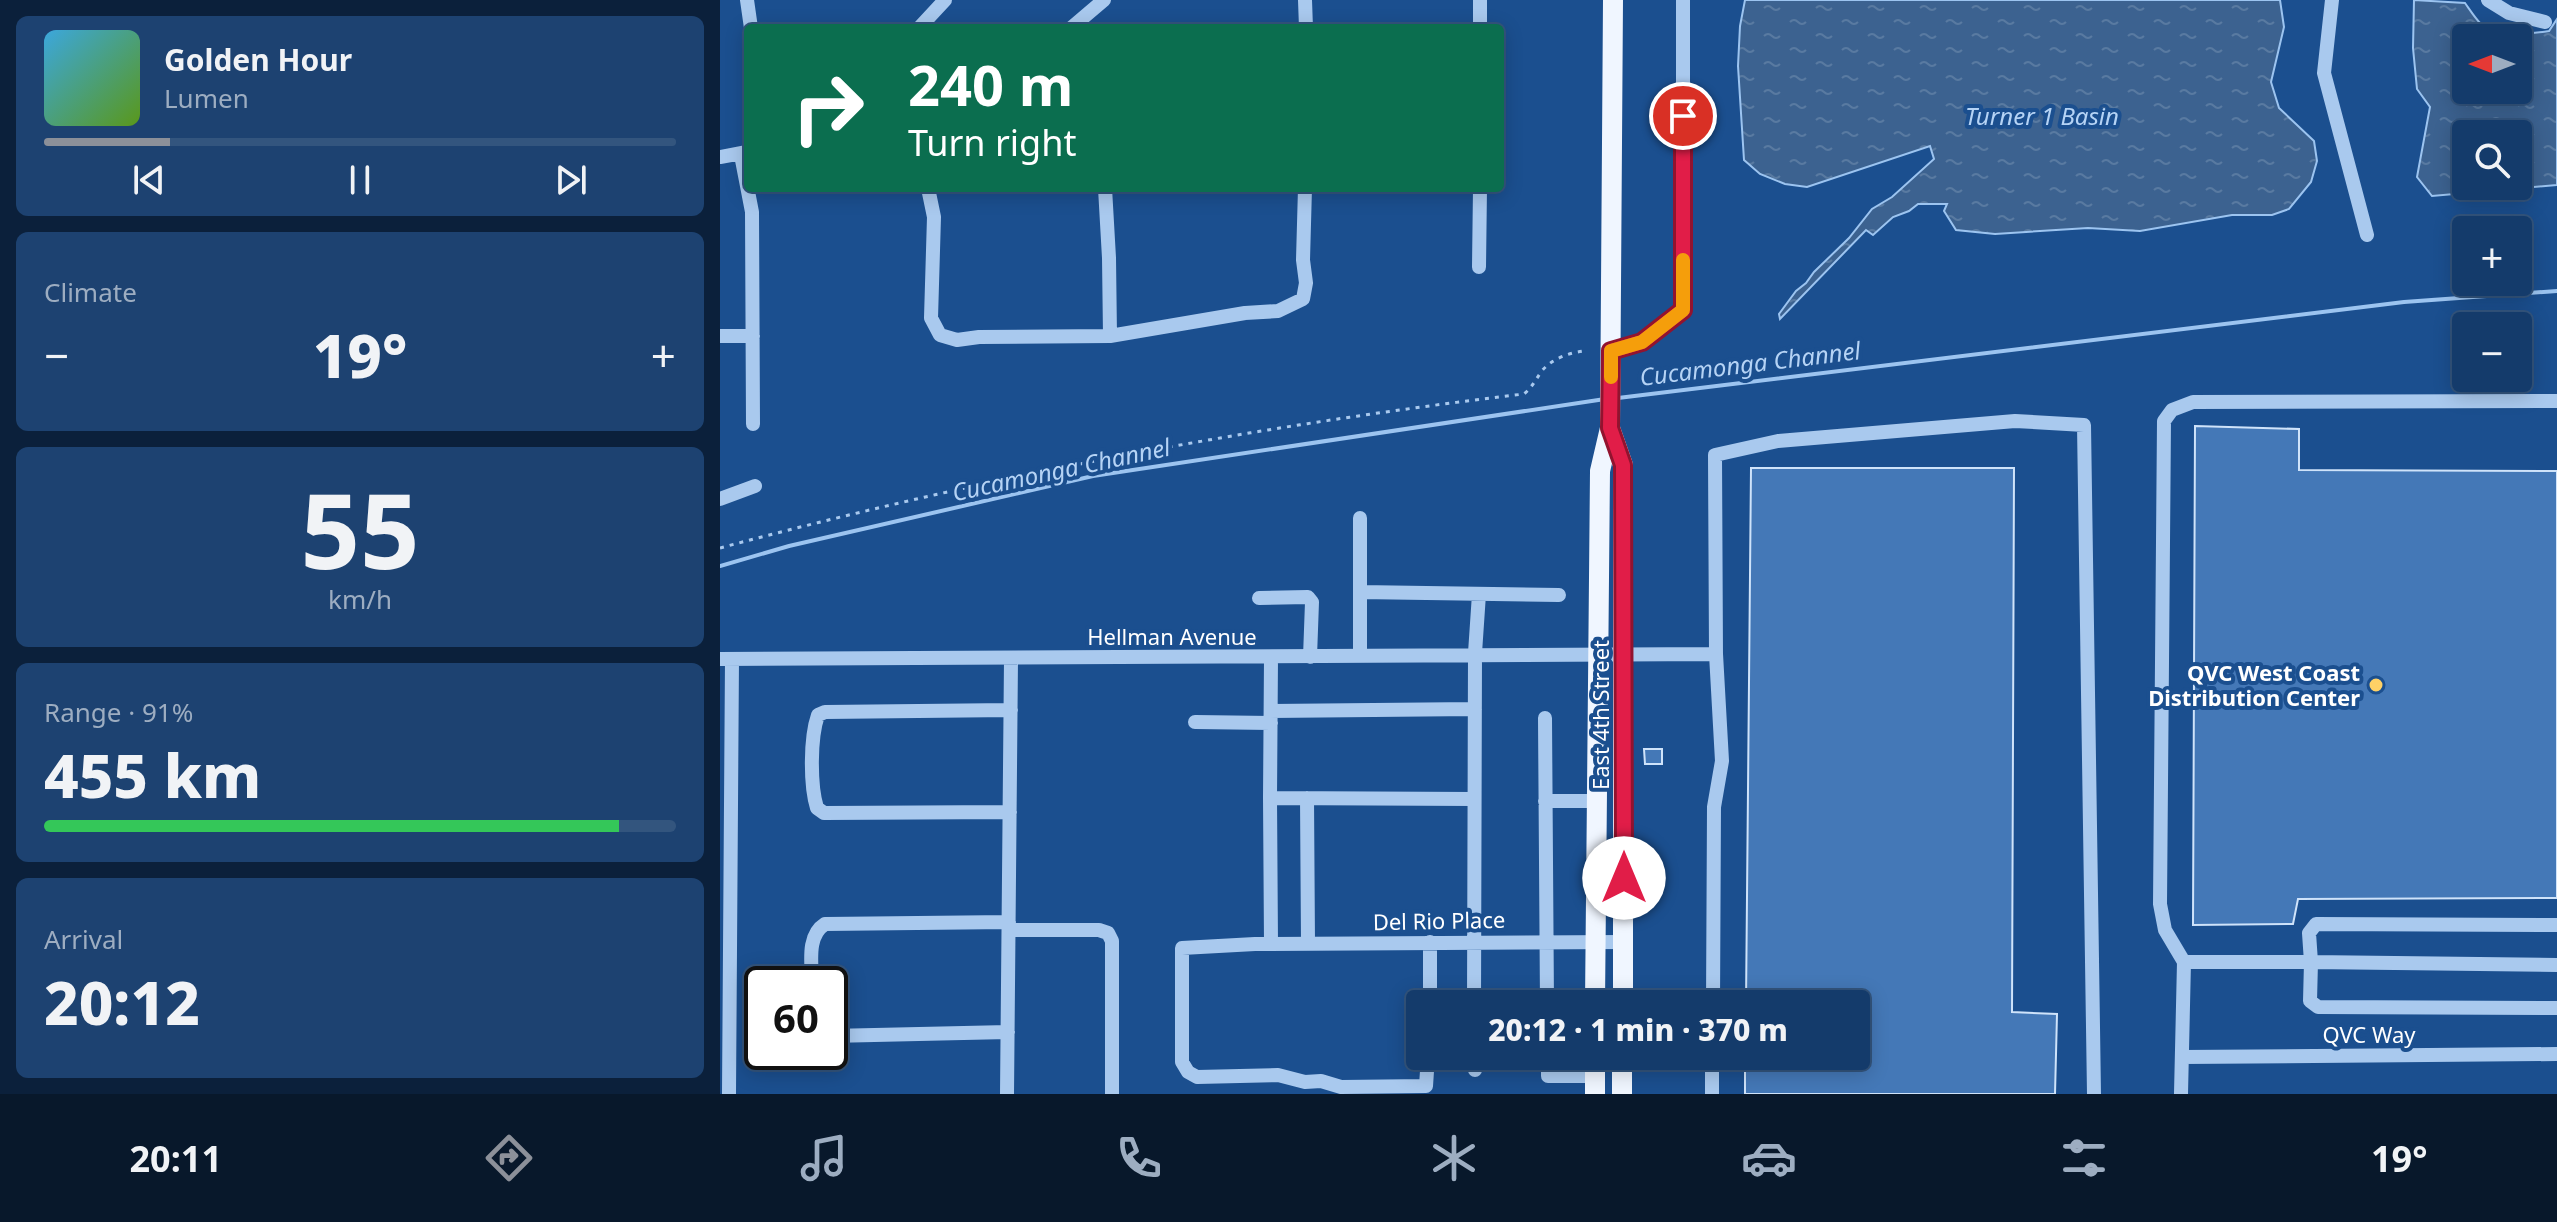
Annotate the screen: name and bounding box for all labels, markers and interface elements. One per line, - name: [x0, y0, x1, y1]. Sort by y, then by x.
- north arrow: [2452, 24, 2532, 104]
- map controls: [2452, 24, 2532, 392]
- text: Golden Hour: [164, 39, 352, 80]
- text: 240 m: [908, 46, 1073, 122]
- icon: right: [776, 56, 880, 160]
- text: Lumen: [164, 80, 249, 116]
- pin: [1649, 82, 1717, 150]
- icon: arrive: [1661, 94, 1705, 138]
- water label: Turner 1 Basin: [1965, 99, 2119, 132]
- text: Turn right: [908, 118, 1076, 167]
- button: search: [2452, 120, 2532, 200]
- icon: previous: [127, 158, 171, 202]
- icon: pause: [338, 158, 382, 202]
- icon: next: [549, 158, 593, 202]
- button: +: [2452, 216, 2532, 296]
- text: Climate: [44, 274, 137, 310]
- button: −: [2452, 312, 2532, 392]
- text: 19°: [313, 314, 407, 396]
- text: −: [44, 325, 69, 385]
- text: +: [651, 325, 676, 385]
- water label: Cucamonga Channel: [1638, 333, 1863, 393]
- water label: Cucamonga Channel: [949, 430, 1174, 508]
- text: 55: [301, 458, 419, 599]
- text: km/h: [328, 581, 392, 617]
- street label: Hellman Avenue: [1087, 621, 1257, 651]
- street label: East 4th Street: [1585, 640, 1615, 790]
- place label: QVC West Coast Distribution Center: [2148, 657, 2360, 712]
- marker: QVC West Coast Distribution Center: [2367, 676, 2385, 694]
- text: Range · 91%: [44, 694, 193, 730]
- text: 455 km: [44, 734, 261, 816]
- position arrow: [1582, 836, 1666, 920]
- street label: Del Rio Place: [1372, 904, 1506, 936]
- text: Arrival: [44, 921, 123, 957]
- text: 20:12: [44, 961, 200, 1043]
- speed limit sign: 60: [744, 966, 848, 1070]
- text: 20:12 · 1 min · 370 m: [1488, 1009, 1788, 1050]
- street label: QVC Way: [2322, 1019, 2416, 1049]
- icon: directions: [481, 1130, 537, 1186]
- icon: music: [796, 1130, 852, 1186]
- icon: phone: [1111, 1130, 1167, 1186]
- icon: climate: [1426, 1130, 1482, 1186]
- icon: car: [1741, 1130, 1797, 1186]
- icon: filters: [2056, 1130, 2112, 1186]
- text: 20:11: [130, 1134, 222, 1183]
- text: 19°: [2371, 1134, 2427, 1183]

